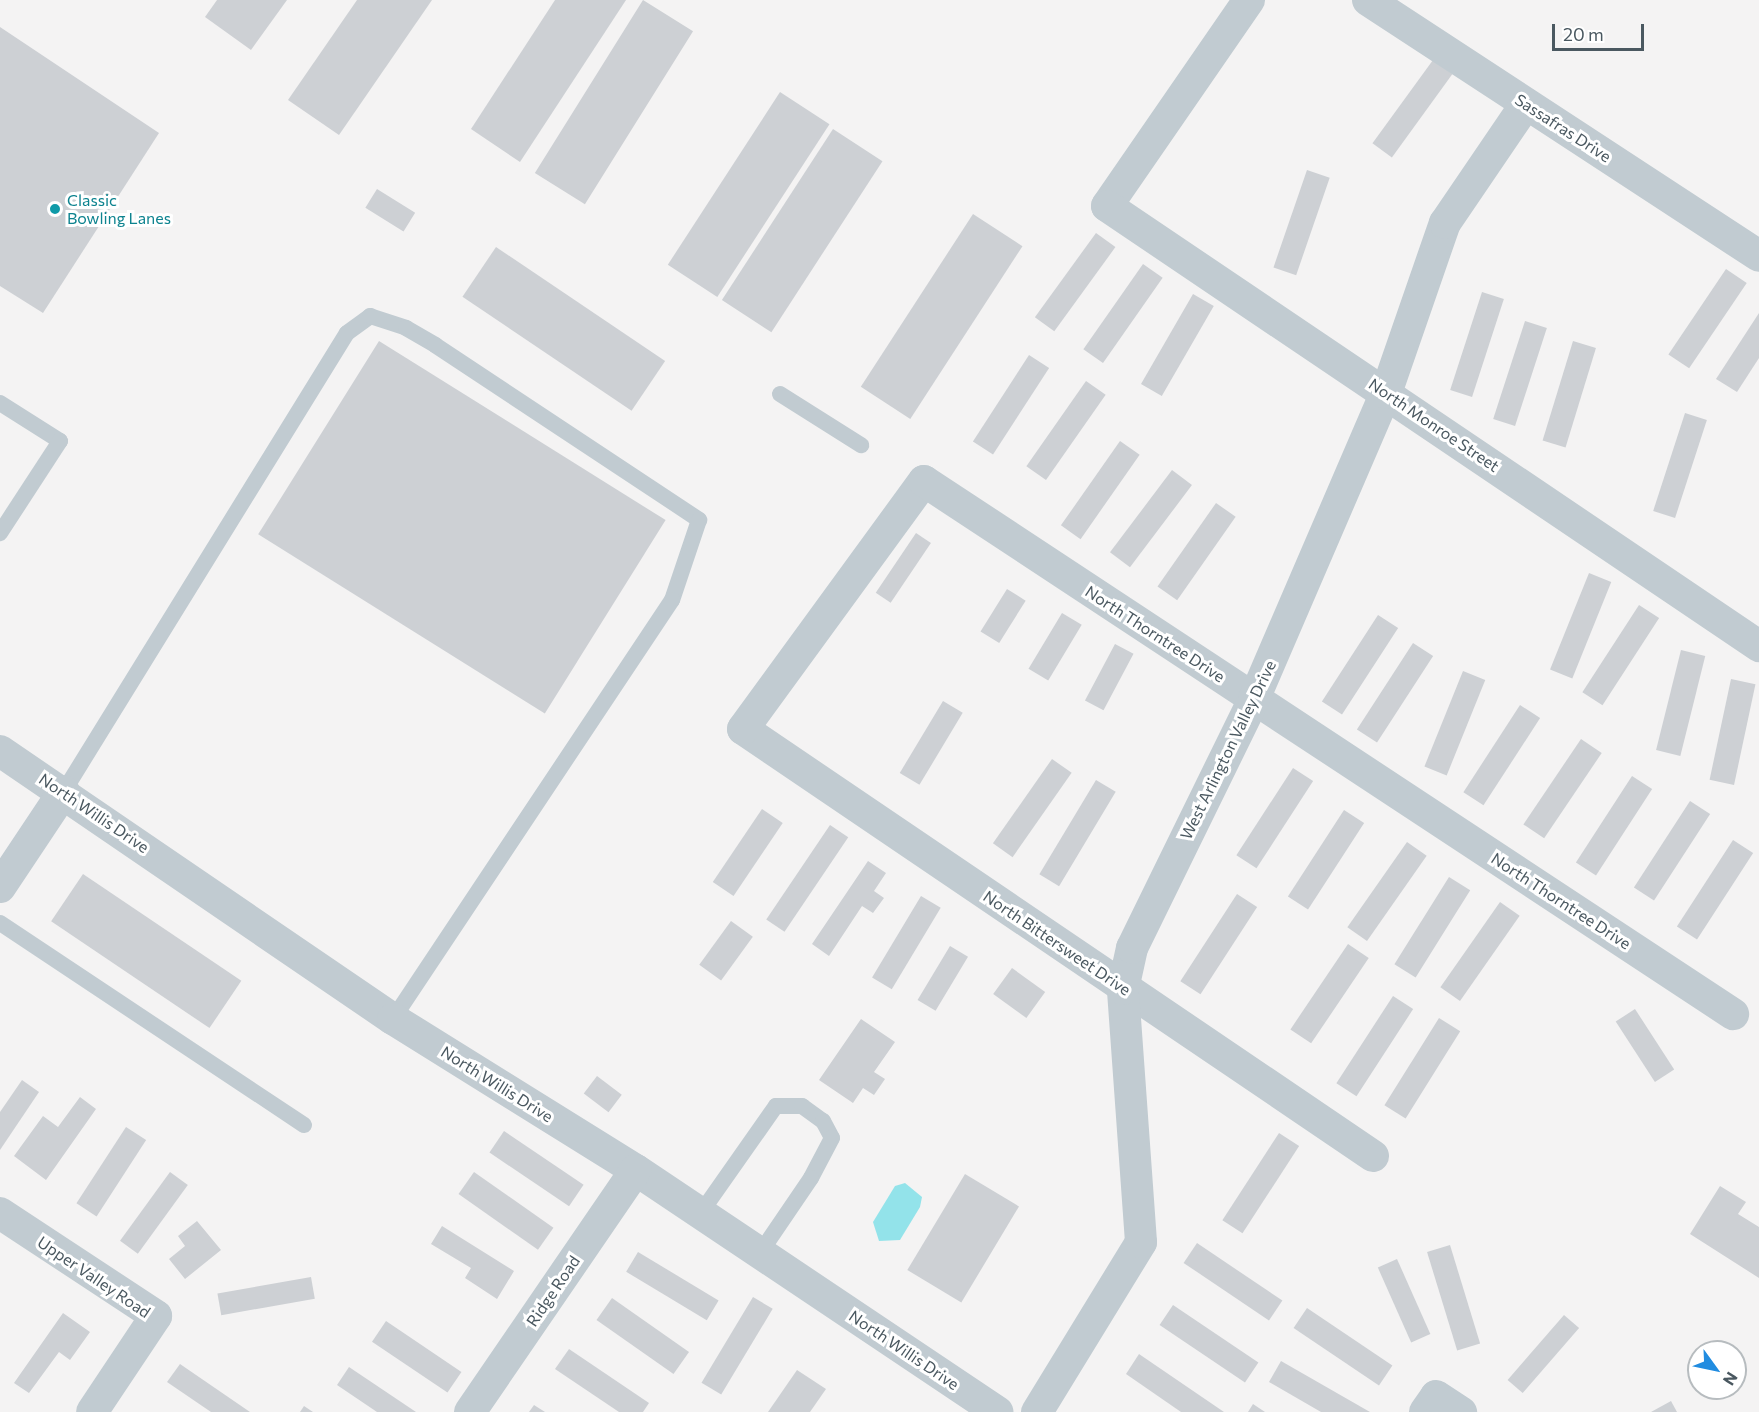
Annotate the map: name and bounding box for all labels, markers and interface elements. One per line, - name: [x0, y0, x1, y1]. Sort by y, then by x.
- scale bar: [1555, 12, 1646, 50]
- text: 20 m: [1563, 23, 1604, 45]
- street label: Sassafras Drive: [1511, 90, 1615, 166]
- place label: Classic Bowling Lanes: [67, 190, 171, 228]
- marker: Classic Bowling Lanes: [48, 202, 62, 216]
- street label: North Monroe Street: [1365, 374, 1503, 476]
- street label: North Thorntree Drive: [1082, 582, 1228, 686]
- street label: West Arlington Valley Drive: [1176, 657, 1280, 843]
- street label: North Willis Drive: [35, 769, 153, 857]
- street label: North Thorntree Drive: [1488, 849, 1634, 953]
- street label: North Bittersweet Drive: [980, 887, 1134, 999]
- street label: North Willis Drive: [437, 1042, 557, 1126]
- street label: Upper Valley Road: [34, 1232, 154, 1322]
- street label: Ridge Road: [522, 1252, 584, 1330]
- street label: North Willis Drive: [845, 1306, 963, 1394]
- north arrow: [1687, 1340, 1747, 1400]
- text: N: [1720, 1369, 1742, 1389]

